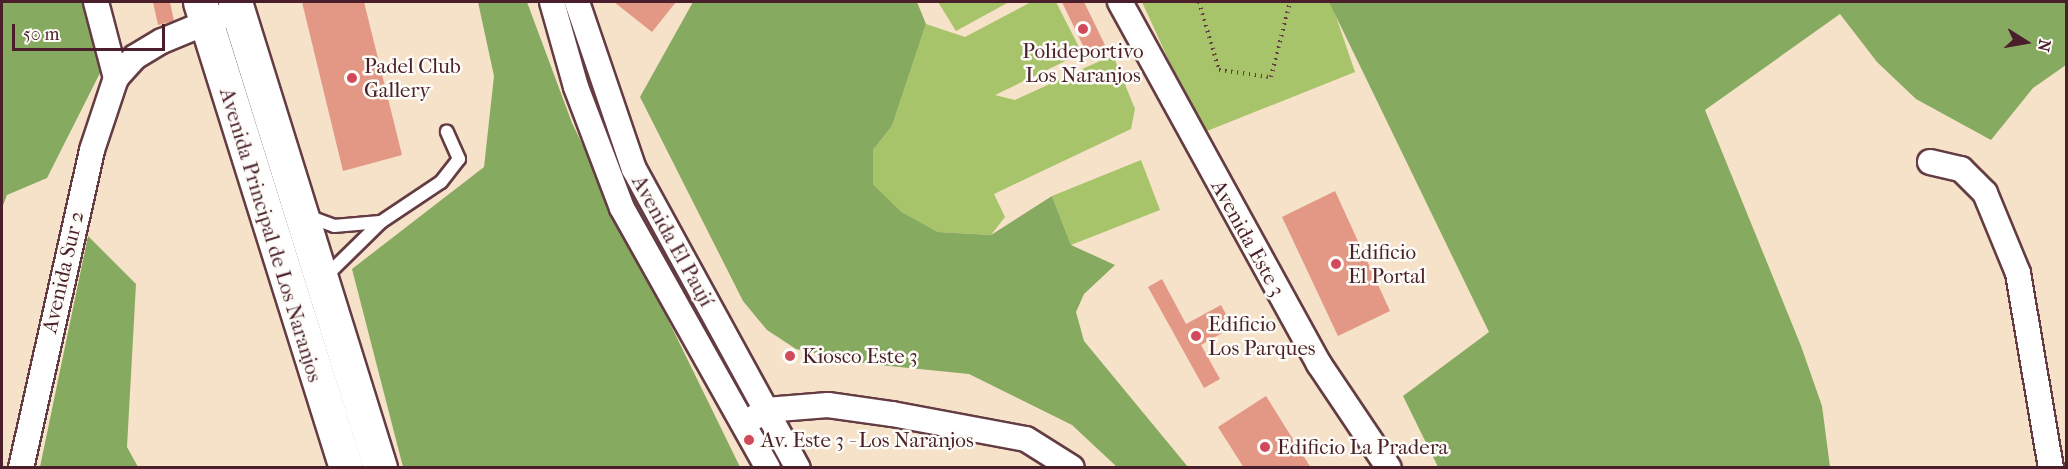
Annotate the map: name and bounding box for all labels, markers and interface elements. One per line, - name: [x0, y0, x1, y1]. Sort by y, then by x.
- scale bar: [15, 12, 168, 50]
- north arrow: [1996, 12, 2056, 72]
- marker: Polideportivo Los Naranjos: [1076, 22, 1090, 36]
- text: 50 m: [23, 24, 59, 45]
- place label: Polideportivo Los Naranjos: [1022, 38, 1144, 88]
- text: N: [2034, 38, 2055, 53]
- place label: Padel Club Gallery: [364, 53, 461, 103]
- marker: Padel Club Gallery: [345, 71, 359, 85]
- street label: Avenida Principal de Los Naranjos: [214, 85, 328, 385]
- street label: Avenida El Paují: [627, 171, 719, 311]
- street label: Avenida Este 3: [1206, 175, 1290, 301]
- street label: Avenida Sur 2: [37, 209, 89, 335]
- place label: Edificio El Portal: [1348, 239, 1426, 289]
- marker: Edificio El Portal: [1329, 257, 1343, 271]
- place label: Edificio Los Parques: [1208, 311, 1316, 361]
- marker: Edificio Los Parques: [1189, 329, 1203, 343]
- place label: Kiosco Este 3: [802, 343, 918, 369]
- marker: Kiosco Este 3: [783, 349, 797, 363]
- place label: Av. Este 3 - Los Naranjos: [761, 427, 974, 453]
- marker: Av. Este 3 - Los Naranjos: [742, 433, 756, 447]
- place label: Edificio La Pradera: [1277, 434, 1448, 460]
- marker: Edificio La Pradera: [1258, 440, 1272, 454]

